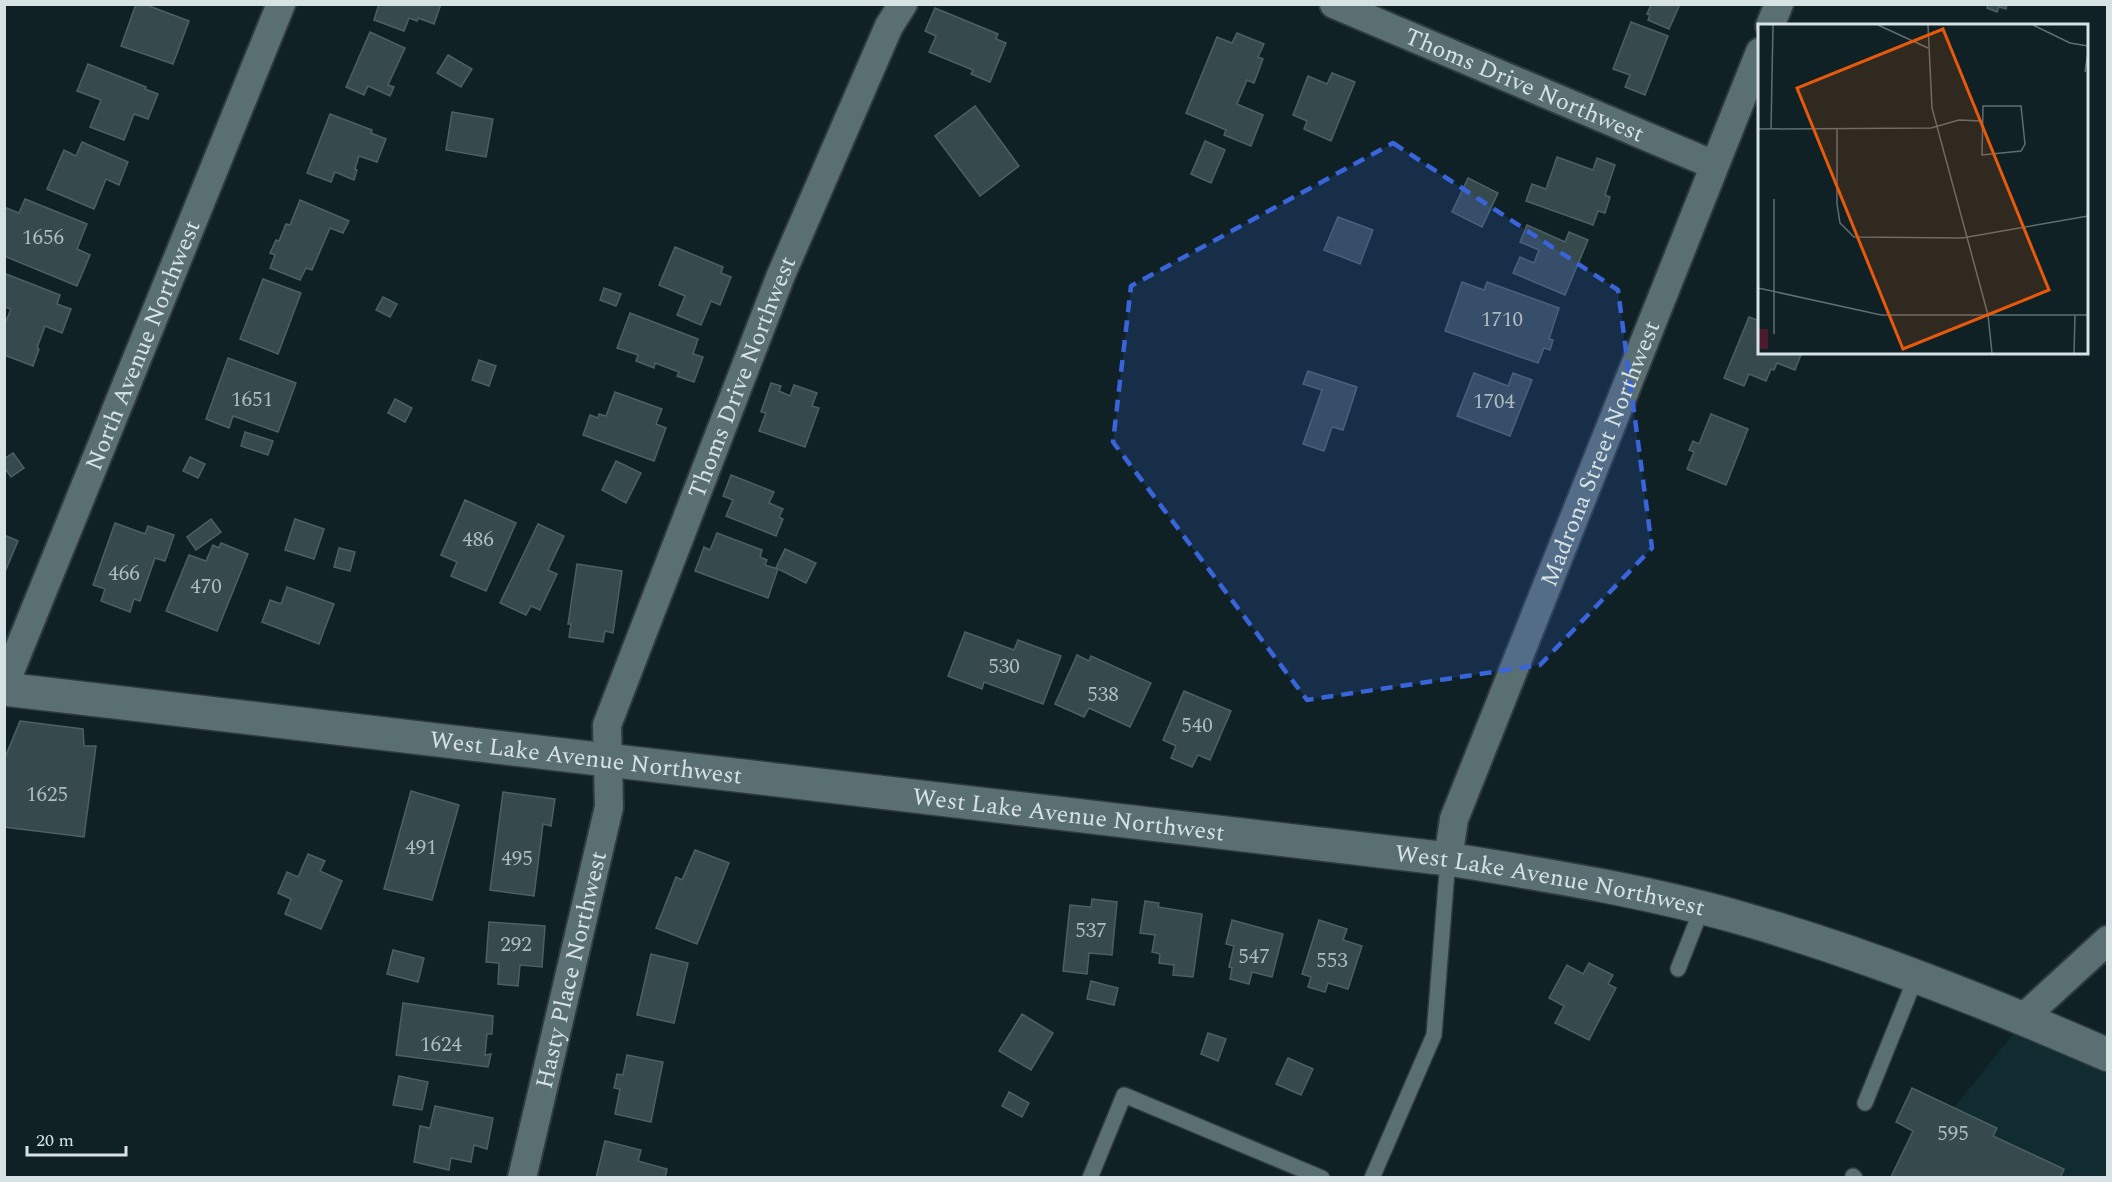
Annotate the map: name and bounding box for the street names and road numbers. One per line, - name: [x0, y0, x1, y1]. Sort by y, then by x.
- street label: Thoms Drive Northwest: [1399, 19, 1650, 152]
- street label: North Avenue Northwest: [76, 215, 210, 476]
- street label: Thoms Drive Northwest: [679, 251, 806, 504]
- street label: Madrona Street Northwest: [1531, 315, 1670, 592]
- street label: West Lake Avenue Northwest: [428, 722, 744, 795]
- street label: West Lake Avenue Northwest: [910, 779, 1227, 852]
- street label: West Lake Avenue Northwest: [1393, 836, 1709, 927]
- street label: Hasty Place Northwest: [527, 848, 617, 1092]

